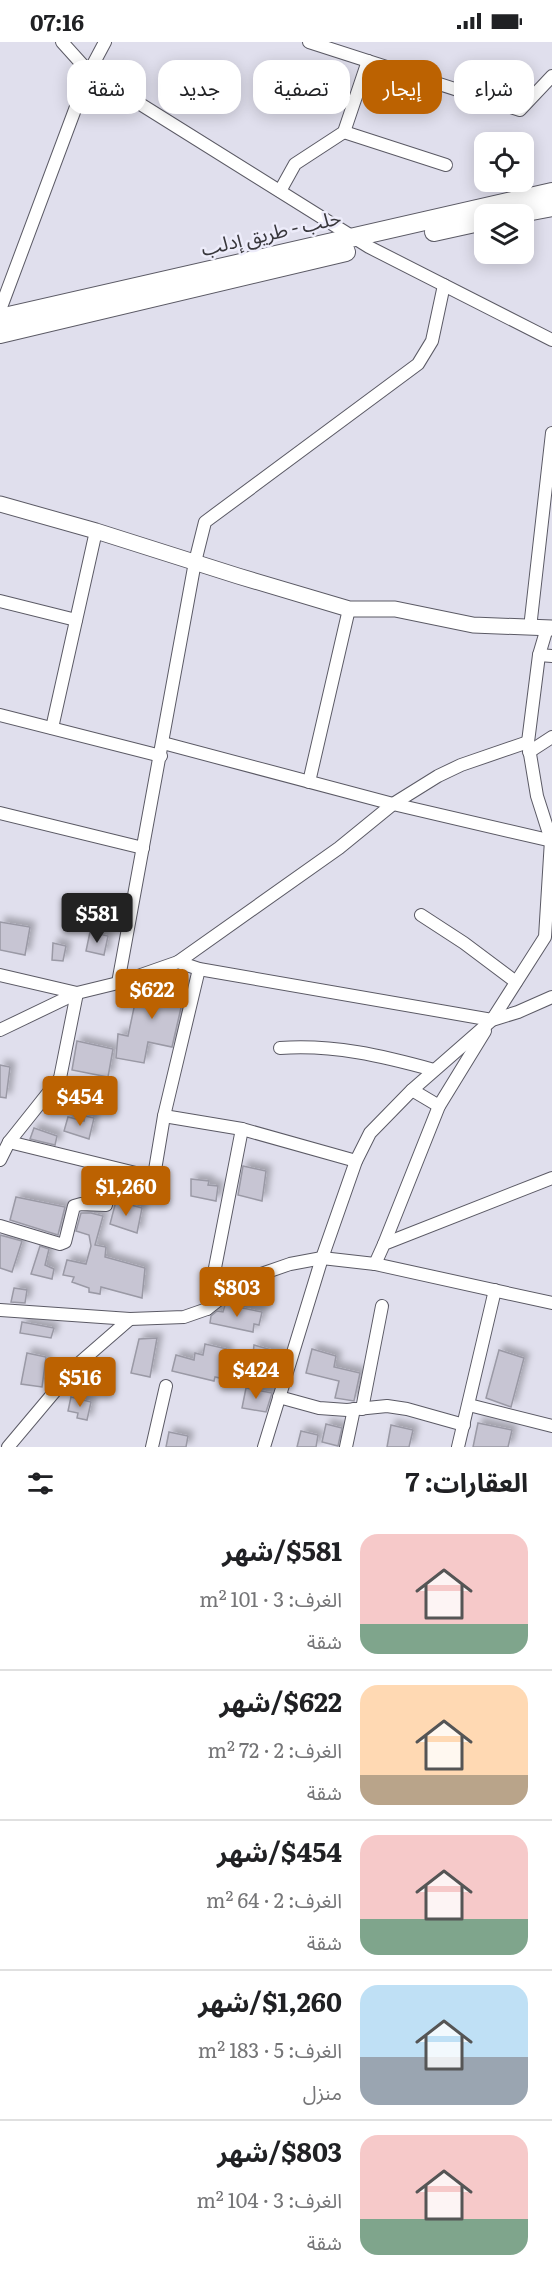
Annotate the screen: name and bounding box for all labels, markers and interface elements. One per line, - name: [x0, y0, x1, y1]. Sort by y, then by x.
- text: 07:16: [30, 5, 84, 38]
- chip: شقة: [67, 60, 146, 114]
- chip: جديد: [158, 60, 241, 114]
- chip: تصفية: [253, 60, 350, 114]
- chip: إيجار: [362, 60, 442, 114]
- chip: شراء: [454, 60, 534, 114]
- map controls: [474, 132, 534, 264]
- button: locate: [474, 132, 534, 192]
- street label: حلب - طريق إدلب: [197, 200, 344, 262]
- button: layers: [474, 204, 534, 264]
- pin: $581: [61, 893, 133, 944]
- text: $581: [76, 897, 118, 927]
- pin: $622: [116, 969, 188, 1020]
- text: $622: [129, 973, 175, 1003]
- pin: $454: [44, 1076, 116, 1127]
- text: $454: [57, 1080, 103, 1110]
- pin: $1,260: [77, 1166, 175, 1217]
- text: $1,260: [95, 1170, 157, 1200]
- pin: $803: [201, 1267, 273, 1318]
- text: $803: [214, 1271, 260, 1301]
- pin: $424: [220, 1349, 292, 1400]
- text: $424: [233, 1353, 279, 1383]
- pin: $516: [44, 1357, 116, 1408]
- text: $516: [59, 1361, 101, 1391]
- text: العقارات: 7: [405, 1461, 528, 1500]
- icon: filters: [24, 1467, 57, 1500]
- text: $581/شهر: [222, 1530, 342, 1569]
- icon: home: [408, 1558, 480, 1630]
- text: الغرف: 3 · 101 m²: [199, 1583, 342, 1613]
- text: شقة: [307, 1625, 342, 1655]
- text: $622/شهر: [219, 1681, 342, 1720]
- icon: home: [408, 1709, 480, 1781]
- text: الغرف: 2 · 72 m²: [208, 1734, 342, 1764]
- text: شقة: [307, 1776, 342, 1806]
- text: $454/شهر: [217, 1831, 342, 1870]
- icon: home: [408, 1859, 480, 1931]
- text: الغرف: 2 · 64 m²: [206, 1884, 342, 1914]
- text: شقة: [307, 1926, 342, 1956]
- text: $1,260/شهر: [198, 1981, 342, 2020]
- icon: home: [408, 2009, 480, 2081]
- text: الغرف: 5 · 183 m²: [198, 2034, 342, 2064]
- text: منزل: [303, 2076, 342, 2106]
- text: $803/شهر: [217, 2131, 342, 2170]
- icon: home: [408, 2159, 480, 2231]
- text: الغرف: 3 · 104 m²: [196, 2184, 342, 2214]
- text: شقة: [307, 2226, 342, 2256]

